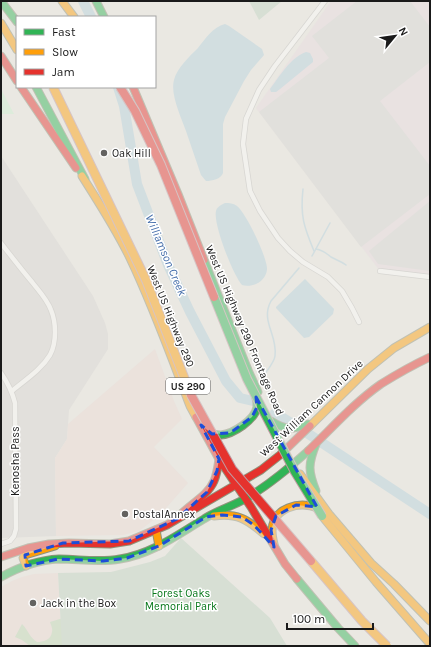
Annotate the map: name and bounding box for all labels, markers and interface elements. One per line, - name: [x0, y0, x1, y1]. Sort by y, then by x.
- legend: [16, 16, 156, 88]
- north arrow: [375, 16, 415, 56]
- text: Fast: [52, 25, 76, 39]
- text: N: [396, 25, 411, 38]
- text: Slow: [52, 45, 78, 59]
- text: Jam: [52, 65, 75, 79]
- place label: Oak Hill: [112, 147, 151, 160]
- marker: Oak Hill: [99, 148, 109, 158]
- water label: Williamson Creek: [143, 212, 190, 299]
- street label: West US Highway 290 Frontage Road: [203, 243, 286, 417]
- street label: West US Highway 290: [144, 263, 197, 369]
- street label: West William Cannon Drive: [257, 357, 366, 460]
- road number: US 290: [166, 378, 210, 394]
- street label: Kenosha Pass: [9, 426, 22, 496]
- place label: PostalAnnex: [133, 508, 195, 521]
- marker: PostalAnnex: [120, 509, 130, 519]
- park label: Forest Oaks Memorial Park: [145, 587, 217, 613]
- place label: Jack in the Box: [41, 597, 116, 610]
- marker: Jack in the Box: [28, 598, 38, 608]
- scale bar: [287, 605, 373, 631]
- text: 100 m: [293, 612, 325, 626]

